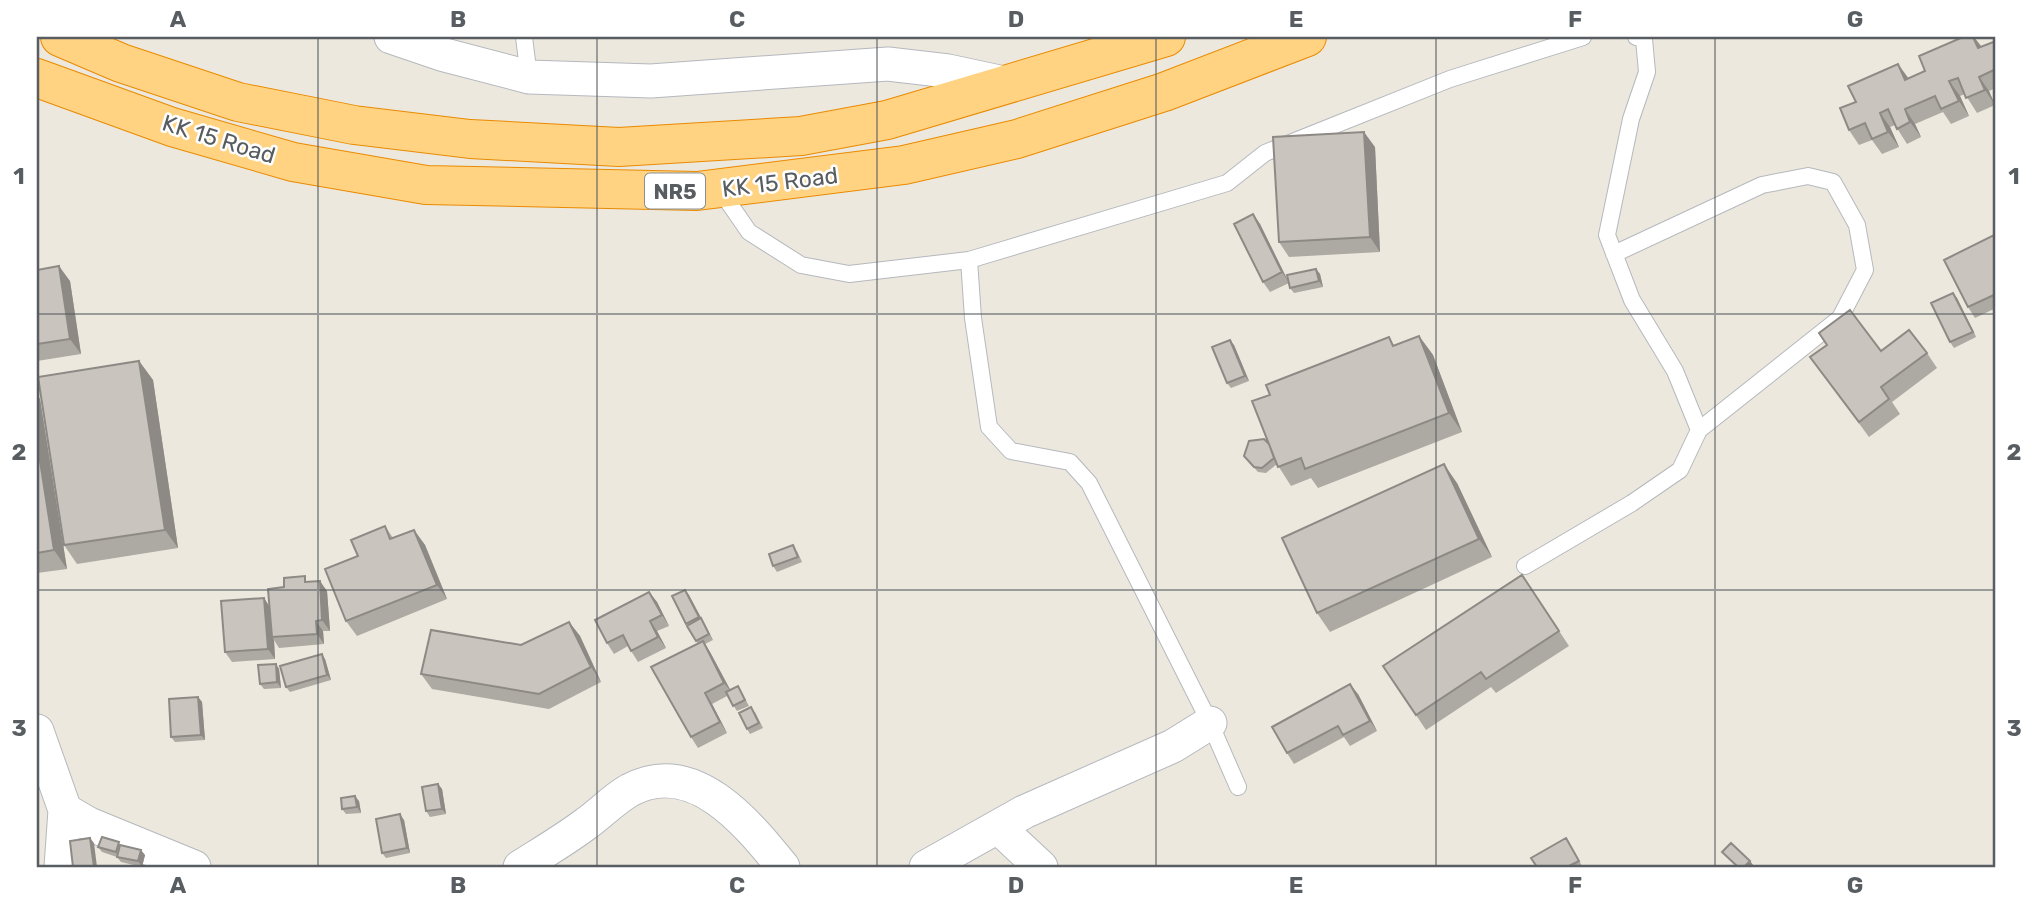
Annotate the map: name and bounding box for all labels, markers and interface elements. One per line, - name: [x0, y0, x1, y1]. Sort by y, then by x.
- text: A: [170, 5, 187, 33]
- text: B: [450, 5, 466, 33]
- text: C: [729, 5, 745, 33]
- text: D: [1008, 5, 1024, 33]
- text: E: [1289, 5, 1303, 33]
- text: F: [1568, 5, 1582, 33]
- text: G: [1847, 5, 1863, 33]
- street label: KK 15 Road: [159, 109, 279, 169]
- street label: KK 15 Road: [720, 161, 840, 203]
- text: 1: [13, 162, 25, 190]
- text: 1: [2008, 162, 2020, 190]
- road number: NR5: [645, 174, 705, 208]
- text: 2: [12, 438, 26, 466]
- text: 2: [2007, 438, 2021, 466]
- text: 3: [11, 714, 27, 742]
- text: 3: [2006, 714, 2022, 742]
- text: A: [170, 871, 187, 899]
- text: B: [450, 871, 466, 899]
- text: C: [729, 871, 745, 899]
- text: D: [1008, 871, 1024, 899]
- text: E: [1289, 871, 1303, 899]
- text: F: [1568, 871, 1582, 899]
- text: G: [1847, 871, 1863, 899]

